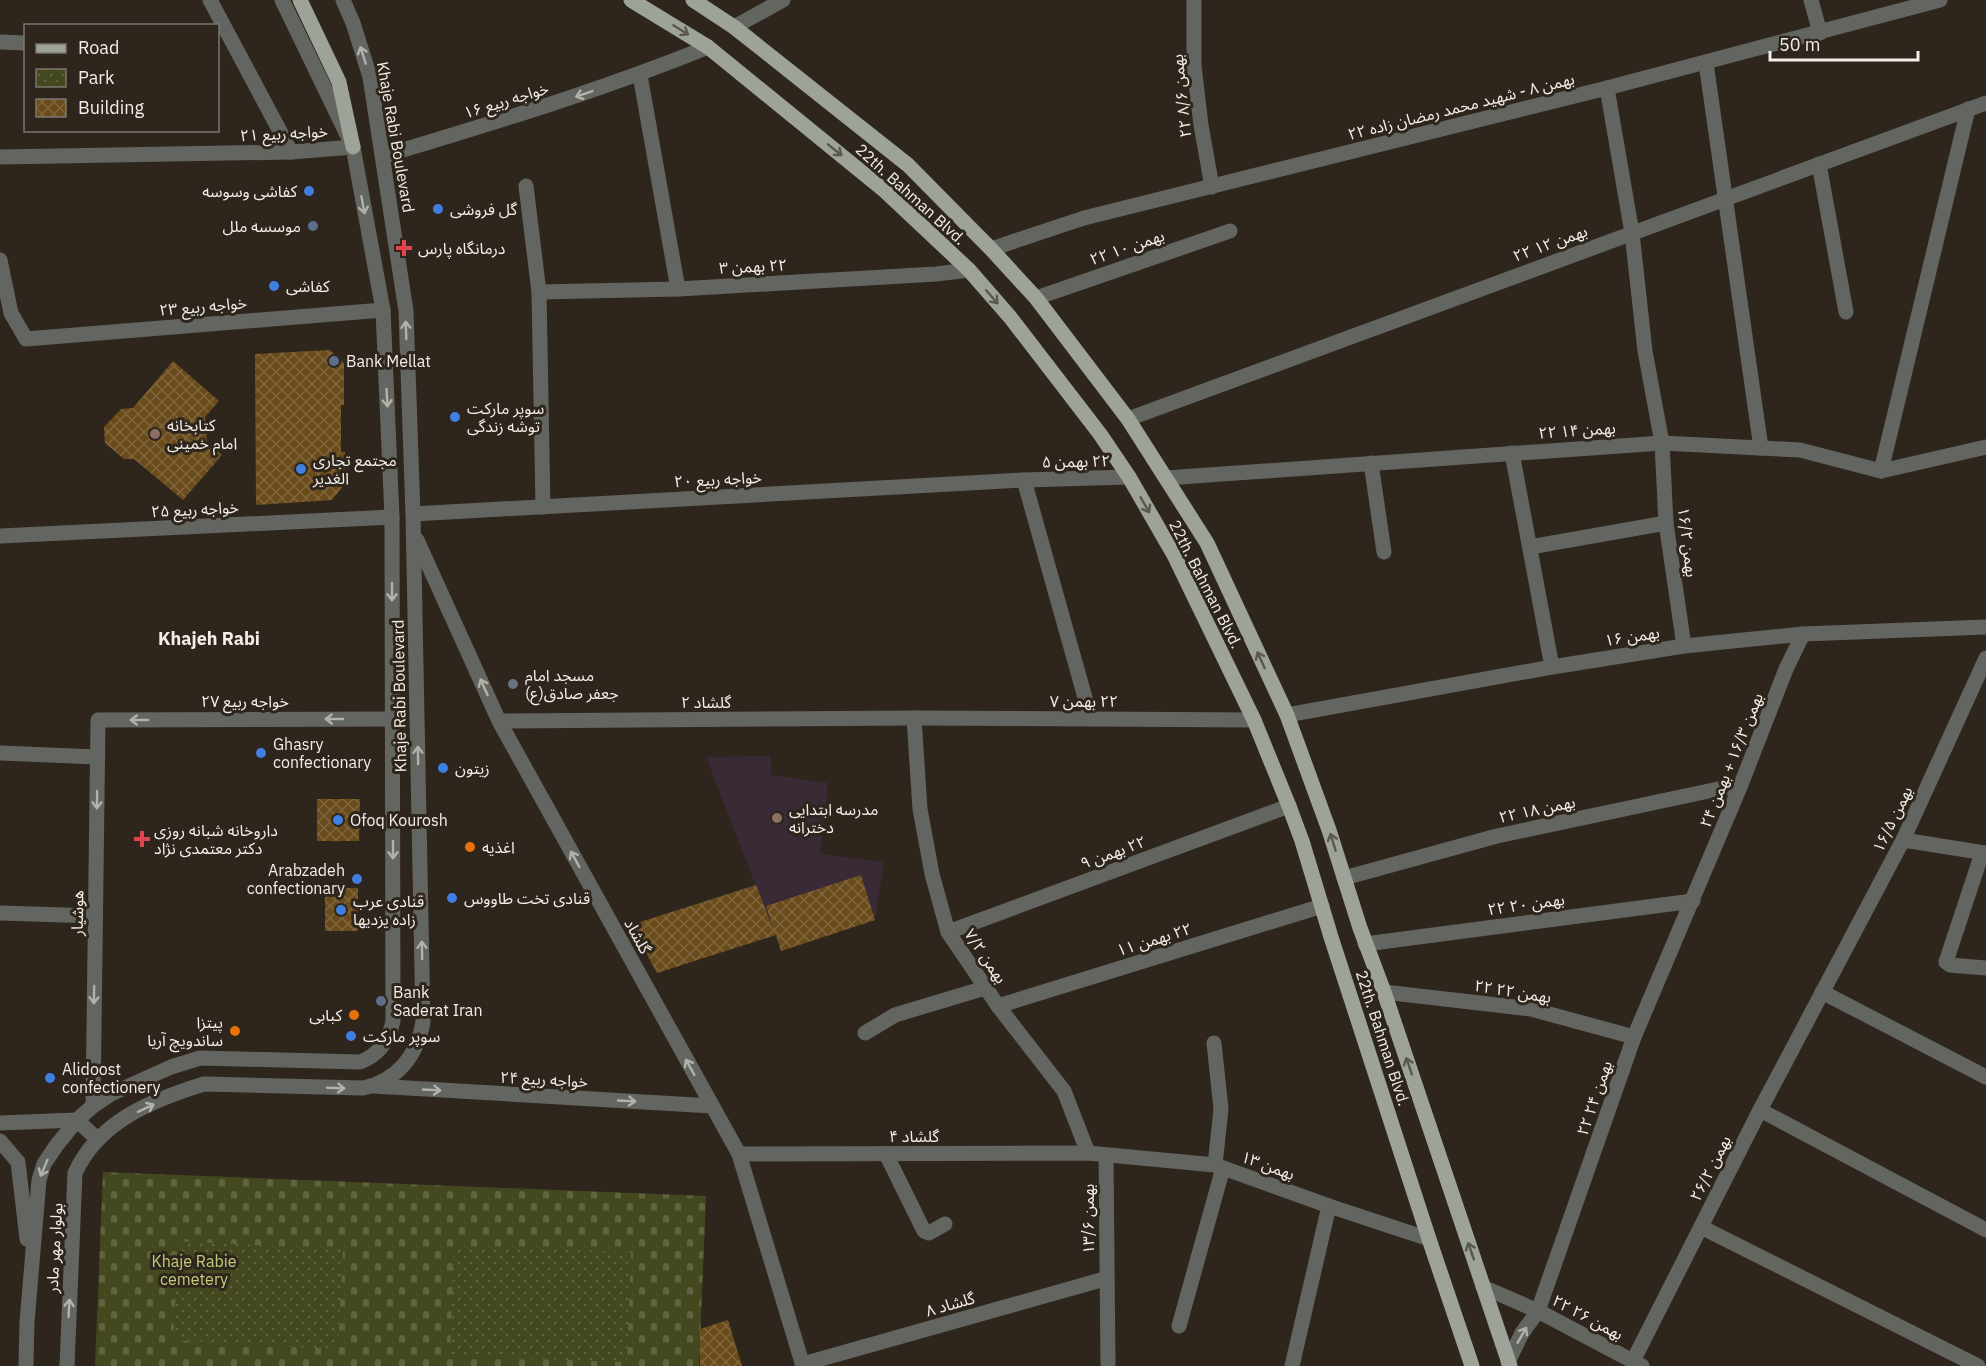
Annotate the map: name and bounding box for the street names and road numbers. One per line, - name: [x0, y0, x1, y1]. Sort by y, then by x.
- street label: ۲۲ بهمن ۸/۶: [1167, 53, 1195, 139]
- street label: Khaje Rabi Boulevard: [373, 60, 419, 214]
- street label: ۲۲ بهمن ۸ - شهید محمد رمضان زاده: [1346, 68, 1576, 144]
- street label: خواجه ربیع ۱۶: [461, 78, 552, 125]
- street label: خواجه ربیع ۲۱: [240, 121, 329, 148]
- street label: 22th. Bahman Blvd.: [852, 139, 970, 249]
- street label: ۲۲ بهمن ۱۲: [1510, 220, 1590, 266]
- street label: ۲۲ بهمن ۱۰: [1087, 225, 1167, 269]
- street label: ٢٢ بهمن ۳: [718, 254, 788, 278]
- street label: خواجه ربیع ۲۳: [158, 292, 248, 323]
- street label: ۲۲ بهمن ۱۴: [1538, 417, 1616, 443]
- street label: ٢٢ بهمن ۵: [1042, 450, 1110, 472]
- street label: خواجه ربیع ۲۰: [674, 467, 763, 494]
- street label: خواجه ربیع ۲۵: [151, 497, 240, 524]
- street label: بهمن ۱۶/۲: [1674, 506, 1702, 578]
- street label: 22th. Bahman Blvd.: [1165, 516, 1247, 652]
- street label: Khaje Rabi Boulevard: [388, 619, 410, 773]
- street label: بهمن ۱۶: [1603, 622, 1661, 650]
- street label: بهمن ۱۶/۳ + بهمن ۲۴: [1695, 690, 1767, 830]
- street label: خواجه ربیع ۲۷: [201, 691, 289, 714]
- street label: ٢٢ بهمن ٧: [1050, 691, 1118, 711]
- street label: گلشاد ۲: [681, 692, 732, 712]
- street label: بهمن ۱۶/۵: [1868, 783, 1916, 855]
- street label: ۲۲ بهمن ۱۸: [1497, 791, 1577, 827]
- street label: ٢٢ بهمن ۹: [1077, 831, 1149, 873]
- street label: ۲۲ بهمن ۲۰: [1486, 889, 1566, 919]
- street label: هوشیار: [67, 890, 87, 937]
- street label: گلشاد: [620, 915, 656, 958]
- street label: ٢٢ بهمن ١١: [1114, 918, 1194, 960]
- street label: بهمن ۷/۲: [960, 925, 1012, 987]
- street label: 22th. Bahman Blvd.: [1352, 968, 1414, 1108]
- street label: ۲۲ بهمن ۲۲: [1473, 975, 1553, 1007]
- street label: ۲۲ بهمن ۲۴: [1572, 1058, 1616, 1138]
- street label: خواجه ربیع ۲۴: [499, 1067, 588, 1094]
- street label: گلشاد ۴: [889, 1126, 940, 1146]
- street label: بهمن ۲۶/۲: [1685, 1132, 1735, 1204]
- street label: بهمن ۱۳: [1239, 1146, 1297, 1184]
- street label: بهمن ۱۳/۶: [1078, 1184, 1098, 1254]
- street label: بولوار مهر مادر: [42, 1202, 66, 1295]
- street label: گلشاد ۸: [923, 1287, 977, 1321]
- street label: ۲۲ بهمن ۲۶: [1549, 1290, 1627, 1344]

